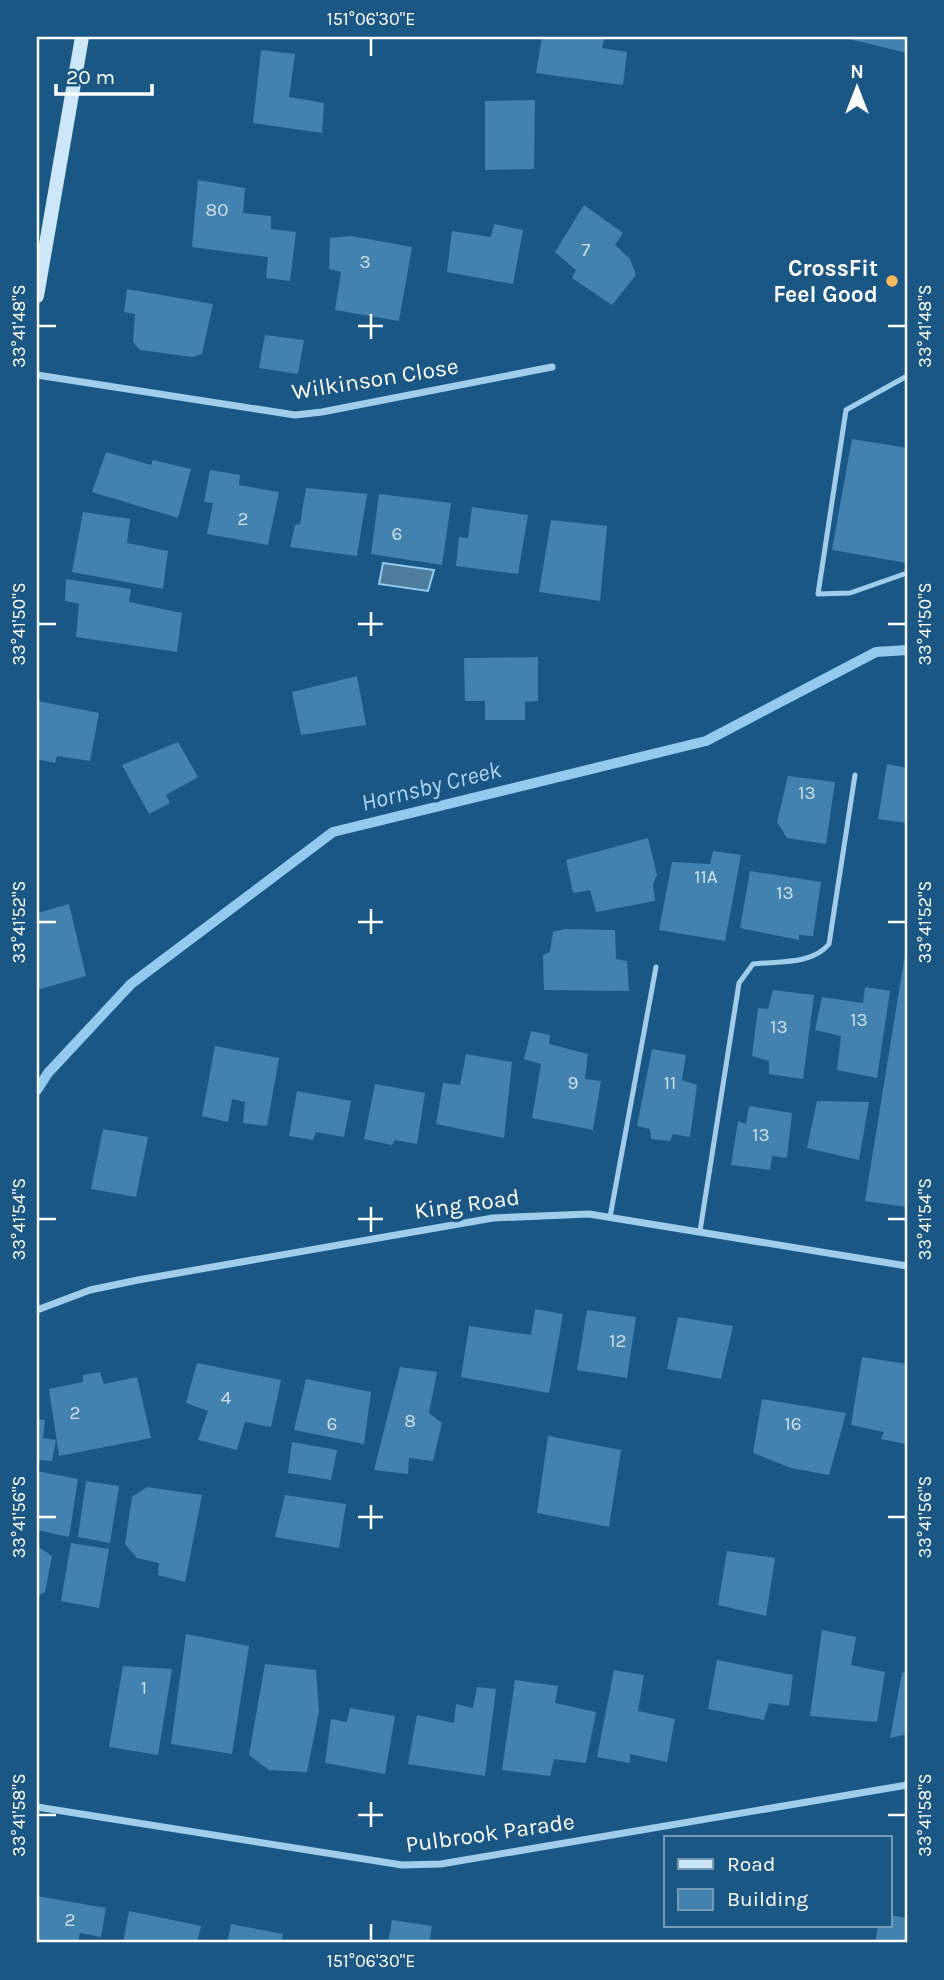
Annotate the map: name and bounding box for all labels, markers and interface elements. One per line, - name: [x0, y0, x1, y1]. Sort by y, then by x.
- text: 151°06'30"E: [327, 8, 415, 30]
- scale bar: [56, 52, 152, 96]
- north arrow: [822, 52, 892, 122]
- text: N: [850, 61, 864, 83]
- text: 20 m: [66, 65, 115, 89]
- house number: 80: [206, 199, 228, 221]
- house number: 7: [582, 239, 591, 261]
- house number: 3: [359, 251, 371, 273]
- place label: CrossFit Feel Good: [773, 255, 878, 308]
- marker: CrossFit Feel Good: [884, 273, 900, 289]
- text: 33°41'48"S: [8, 284, 30, 368]
- text: 33°41'48"S: [914, 284, 936, 368]
- street label: Wilkinson Close: [290, 352, 460, 406]
- house number: 2: [237, 508, 249, 530]
- house number: 6: [392, 523, 402, 545]
- text: 33°41'50"S: [8, 582, 30, 666]
- text: 33°41'50"S: [914, 582, 936, 666]
- water label: Hornsby Creek: [358, 755, 505, 817]
- house number: 13: [798, 782, 816, 804]
- house number: 11A: [694, 866, 718, 888]
- text: 33°41'52"S: [8, 881, 30, 963]
- text: 33°41'52"S: [914, 881, 936, 963]
- house number: 13: [776, 882, 794, 904]
- house number: 13: [850, 1009, 868, 1031]
- house number: 13: [770, 1016, 788, 1038]
- house number: 9: [567, 1072, 579, 1094]
- house number: 11: [664, 1072, 676, 1094]
- house number: 13: [752, 1124, 770, 1146]
- text: 33°41'54"S: [8, 1178, 30, 1260]
- text: 33°41'54"S: [914, 1178, 936, 1260]
- street label: King Road: [413, 1183, 521, 1225]
- house number: 12: [609, 1330, 627, 1352]
- house number: 4: [221, 1387, 232, 1409]
- house number: 2: [69, 1402, 81, 1424]
- house number: 8: [404, 1410, 416, 1432]
- house number: 6: [327, 1413, 337, 1435]
- house number: 16: [784, 1413, 802, 1435]
- text: 33°41'56"S: [8, 1476, 30, 1558]
- text: 33°41'56"S: [914, 1476, 936, 1558]
- house number: 1: [141, 1677, 147, 1699]
- text: 33°41'58"S: [8, 1773, 30, 1857]
- text: 33°41'58"S: [914, 1773, 936, 1857]
- street label: Pulbrook Parade: [404, 1808, 576, 1858]
- legend: [664, 1836, 892, 1927]
- text: Road: [727, 1852, 775, 1876]
- text: Building: [727, 1887, 808, 1911]
- house number: 2: [64, 1909, 76, 1931]
- text: 151°06'30"E: [327, 1950, 415, 1972]

